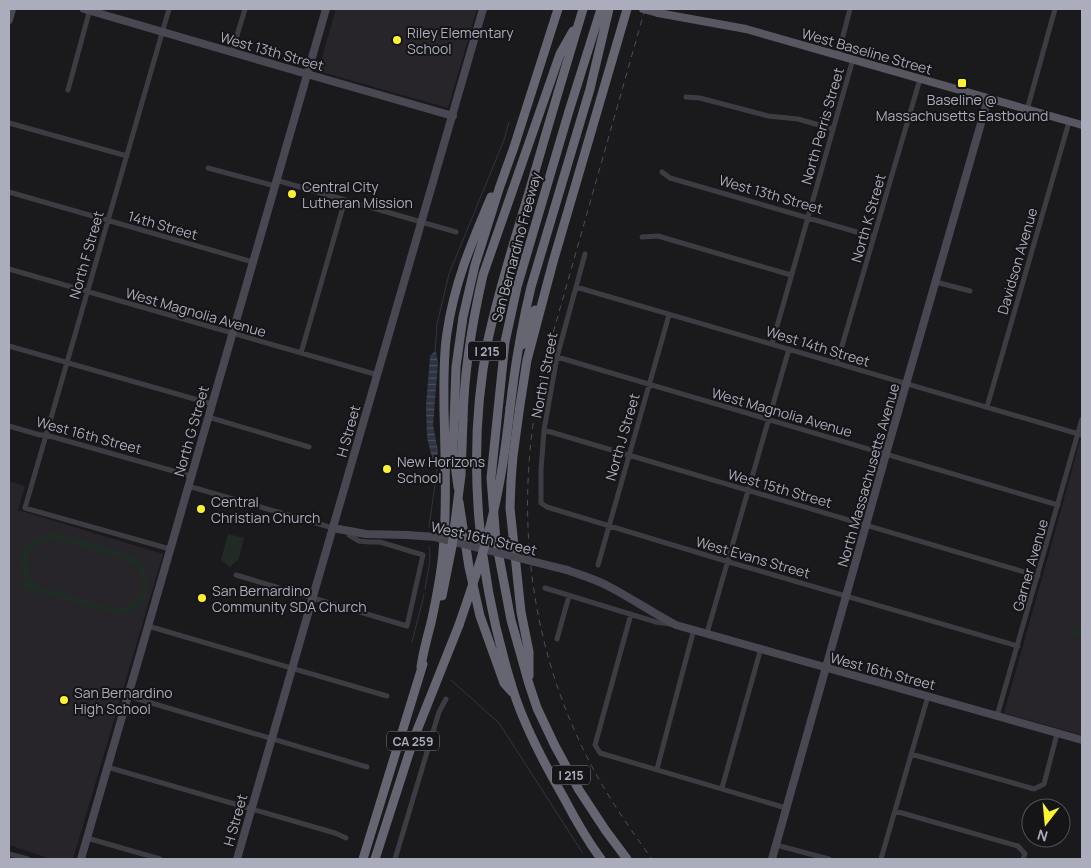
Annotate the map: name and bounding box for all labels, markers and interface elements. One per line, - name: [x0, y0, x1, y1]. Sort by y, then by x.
- place label: Riley Elementary School: [407, 23, 514, 58]
- street label: West Baseline Street: [799, 23, 935, 79]
- street label: West 13th Street: [218, 27, 327, 75]
- marker: Riley Elementary School: [391, 34, 403, 46]
- street label: North Perris Street: [796, 65, 848, 187]
- marker: Baseline @ Massachusetts Eastbound: [956, 77, 968, 89]
- place label: Baseline @ Massachusetts Eastbound: [876, 90, 1048, 125]
- street label: San Bernardino Freeway: [487, 169, 545, 324]
- street label: West 13th Street: [717, 170, 826, 218]
- street label: North K Street: [846, 171, 890, 265]
- place label: Central City Lutheran Mission: [302, 177, 413, 212]
- marker: Central City Lutheran Mission: [286, 188, 298, 200]
- street label: Davidson Avenue: [993, 205, 1041, 317]
- street label: 14th Street: [126, 206, 200, 244]
- street label: North F Street: [64, 208, 108, 301]
- street label: West Magnolia Avenue: [123, 283, 269, 341]
- street label: West 14th Street: [764, 321, 873, 371]
- street label: North I Street: [526, 330, 562, 419]
- road number: I 215: [468, 342, 506, 361]
- street label: North Massachusetts Avenue: [833, 381, 903, 569]
- street label: North G Street: [169, 383, 213, 479]
- street label: West Magnolia Avenue: [709, 383, 855, 441]
- street label: North J Street: [600, 391, 644, 483]
- street label: H Street: [331, 402, 365, 459]
- street label: West 16th Street: [34, 412, 144, 458]
- place label: New Horizons School: [397, 452, 485, 487]
- marker: New Horizons School: [381, 463, 393, 475]
- street label: West 15th Street: [726, 464, 835, 512]
- place label: Central Christian Church: [211, 492, 320, 527]
- marker: Central Christian Church: [195, 503, 207, 515]
- street label: West 16th Street: [429, 517, 539, 560]
- street label: Garner Avenue: [1008, 517, 1052, 613]
- street label: West Evans Street: [694, 532, 813, 583]
- place label: San Bernardino Community SDA Church: [212, 581, 367, 616]
- marker: San Bernardino Community SDA Church: [196, 592, 208, 604]
- street label: West 16th Street: [828, 648, 938, 694]
- place label: San Bernardino High School: [74, 683, 172, 718]
- marker: San Bernardino High School: [58, 694, 70, 706]
- road number: CA 259: [387, 731, 439, 750]
- road number: I 215: [552, 766, 590, 784]
- street label: H Street: [218, 791, 252, 848]
- north arrow: [1021, 798, 1071, 848]
- text: N: [1035, 825, 1050, 846]

